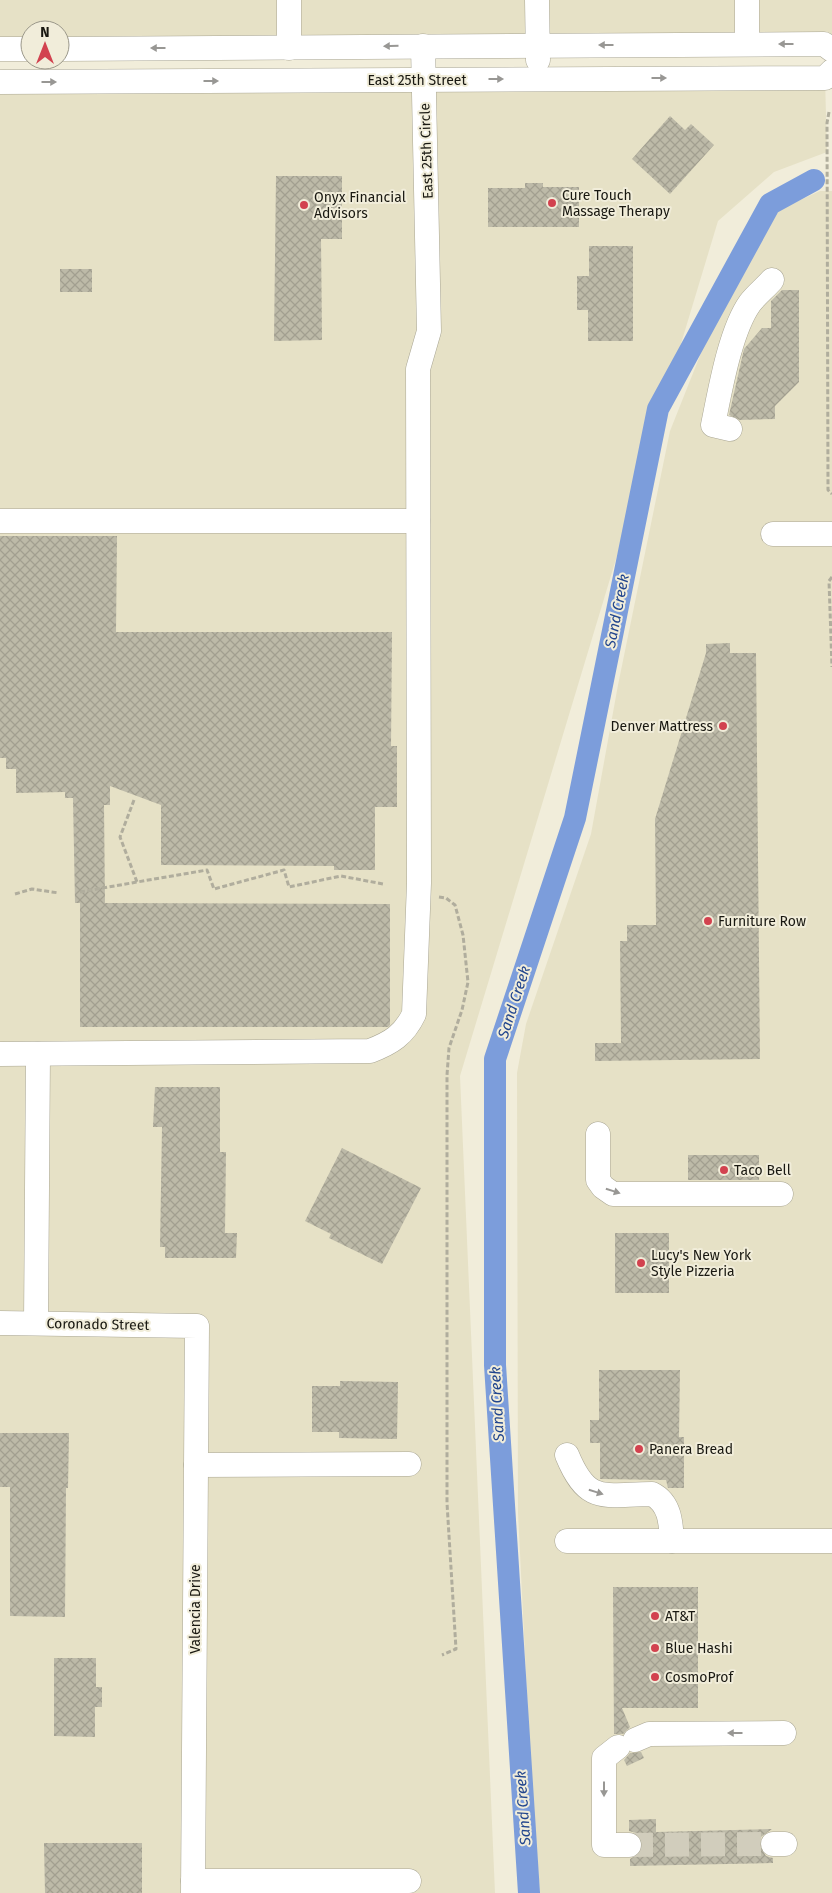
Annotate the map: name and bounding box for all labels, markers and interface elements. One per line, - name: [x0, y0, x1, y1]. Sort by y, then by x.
- north arrow: [20, 20, 70, 70]
- text: N: [40, 24, 50, 41]
- one-way arrow: [778, 40, 794, 48]
- one-way arrow: [598, 41, 614, 49]
- one-way arrow: [383, 43, 399, 51]
- one-way arrow: [150, 44, 166, 52]
- street label: East 25th Street: [368, 72, 467, 89]
- one-way arrow: [651, 74, 667, 82]
- one-way arrow: [488, 75, 504, 83]
- one-way arrow: [203, 77, 219, 85]
- one-way arrow: [41, 78, 57, 86]
- street label: East 25th Circle: [416, 103, 437, 199]
- place label: Cure Touch Massage Therapy: [562, 187, 670, 220]
- place label: Onyx Financial Advisors: [314, 189, 406, 222]
- marker: Cure Touch Massage Therapy: [546, 197, 558, 209]
- marker: Onyx Financial Advisors: [298, 199, 310, 211]
- water label: Sand Creek: [601, 572, 633, 651]
- place label: Denver Mattress: [611, 718, 713, 735]
- marker: Denver Mattress: [717, 720, 729, 732]
- place label: Furniture Row: [718, 913, 806, 930]
- marker: Furniture Row: [702, 915, 714, 927]
- water label: Sand Creek: [494, 964, 534, 1041]
- place label: Taco Bell: [734, 1162, 791, 1179]
- marker: Taco Bell: [718, 1164, 730, 1176]
- one-way arrow: [606, 1188, 621, 1196]
- place label: Lucy's New York Style Pizzeria: [651, 1247, 752, 1280]
- marker: Lucy's New York Style Pizzeria: [635, 1257, 647, 1269]
- street label: Coronado Street: [46, 1315, 151, 1334]
- water label: Sand Creek: [486, 1366, 508, 1443]
- place label: Panera Bread: [649, 1441, 733, 1458]
- marker: Panera Bread: [633, 1443, 645, 1455]
- one-way arrow: [588, 1488, 603, 1496]
- street label: Valencia Drive: [187, 1564, 204, 1654]
- place label: AT&T: [665, 1608, 696, 1625]
- marker: AT&T: [649, 1610, 661, 1622]
- place label: Blue Hashi: [665, 1640, 733, 1657]
- marker: Blue Hashi: [649, 1642, 661, 1654]
- place label: CosmoProf: [665, 1669, 734, 1686]
- marker: CosmoProf: [649, 1671, 661, 1683]
- one-way arrow: [727, 1729, 743, 1737]
- water label: Sand Creek: [511, 1770, 535, 1847]
- one-way arrow: [600, 1782, 608, 1798]

